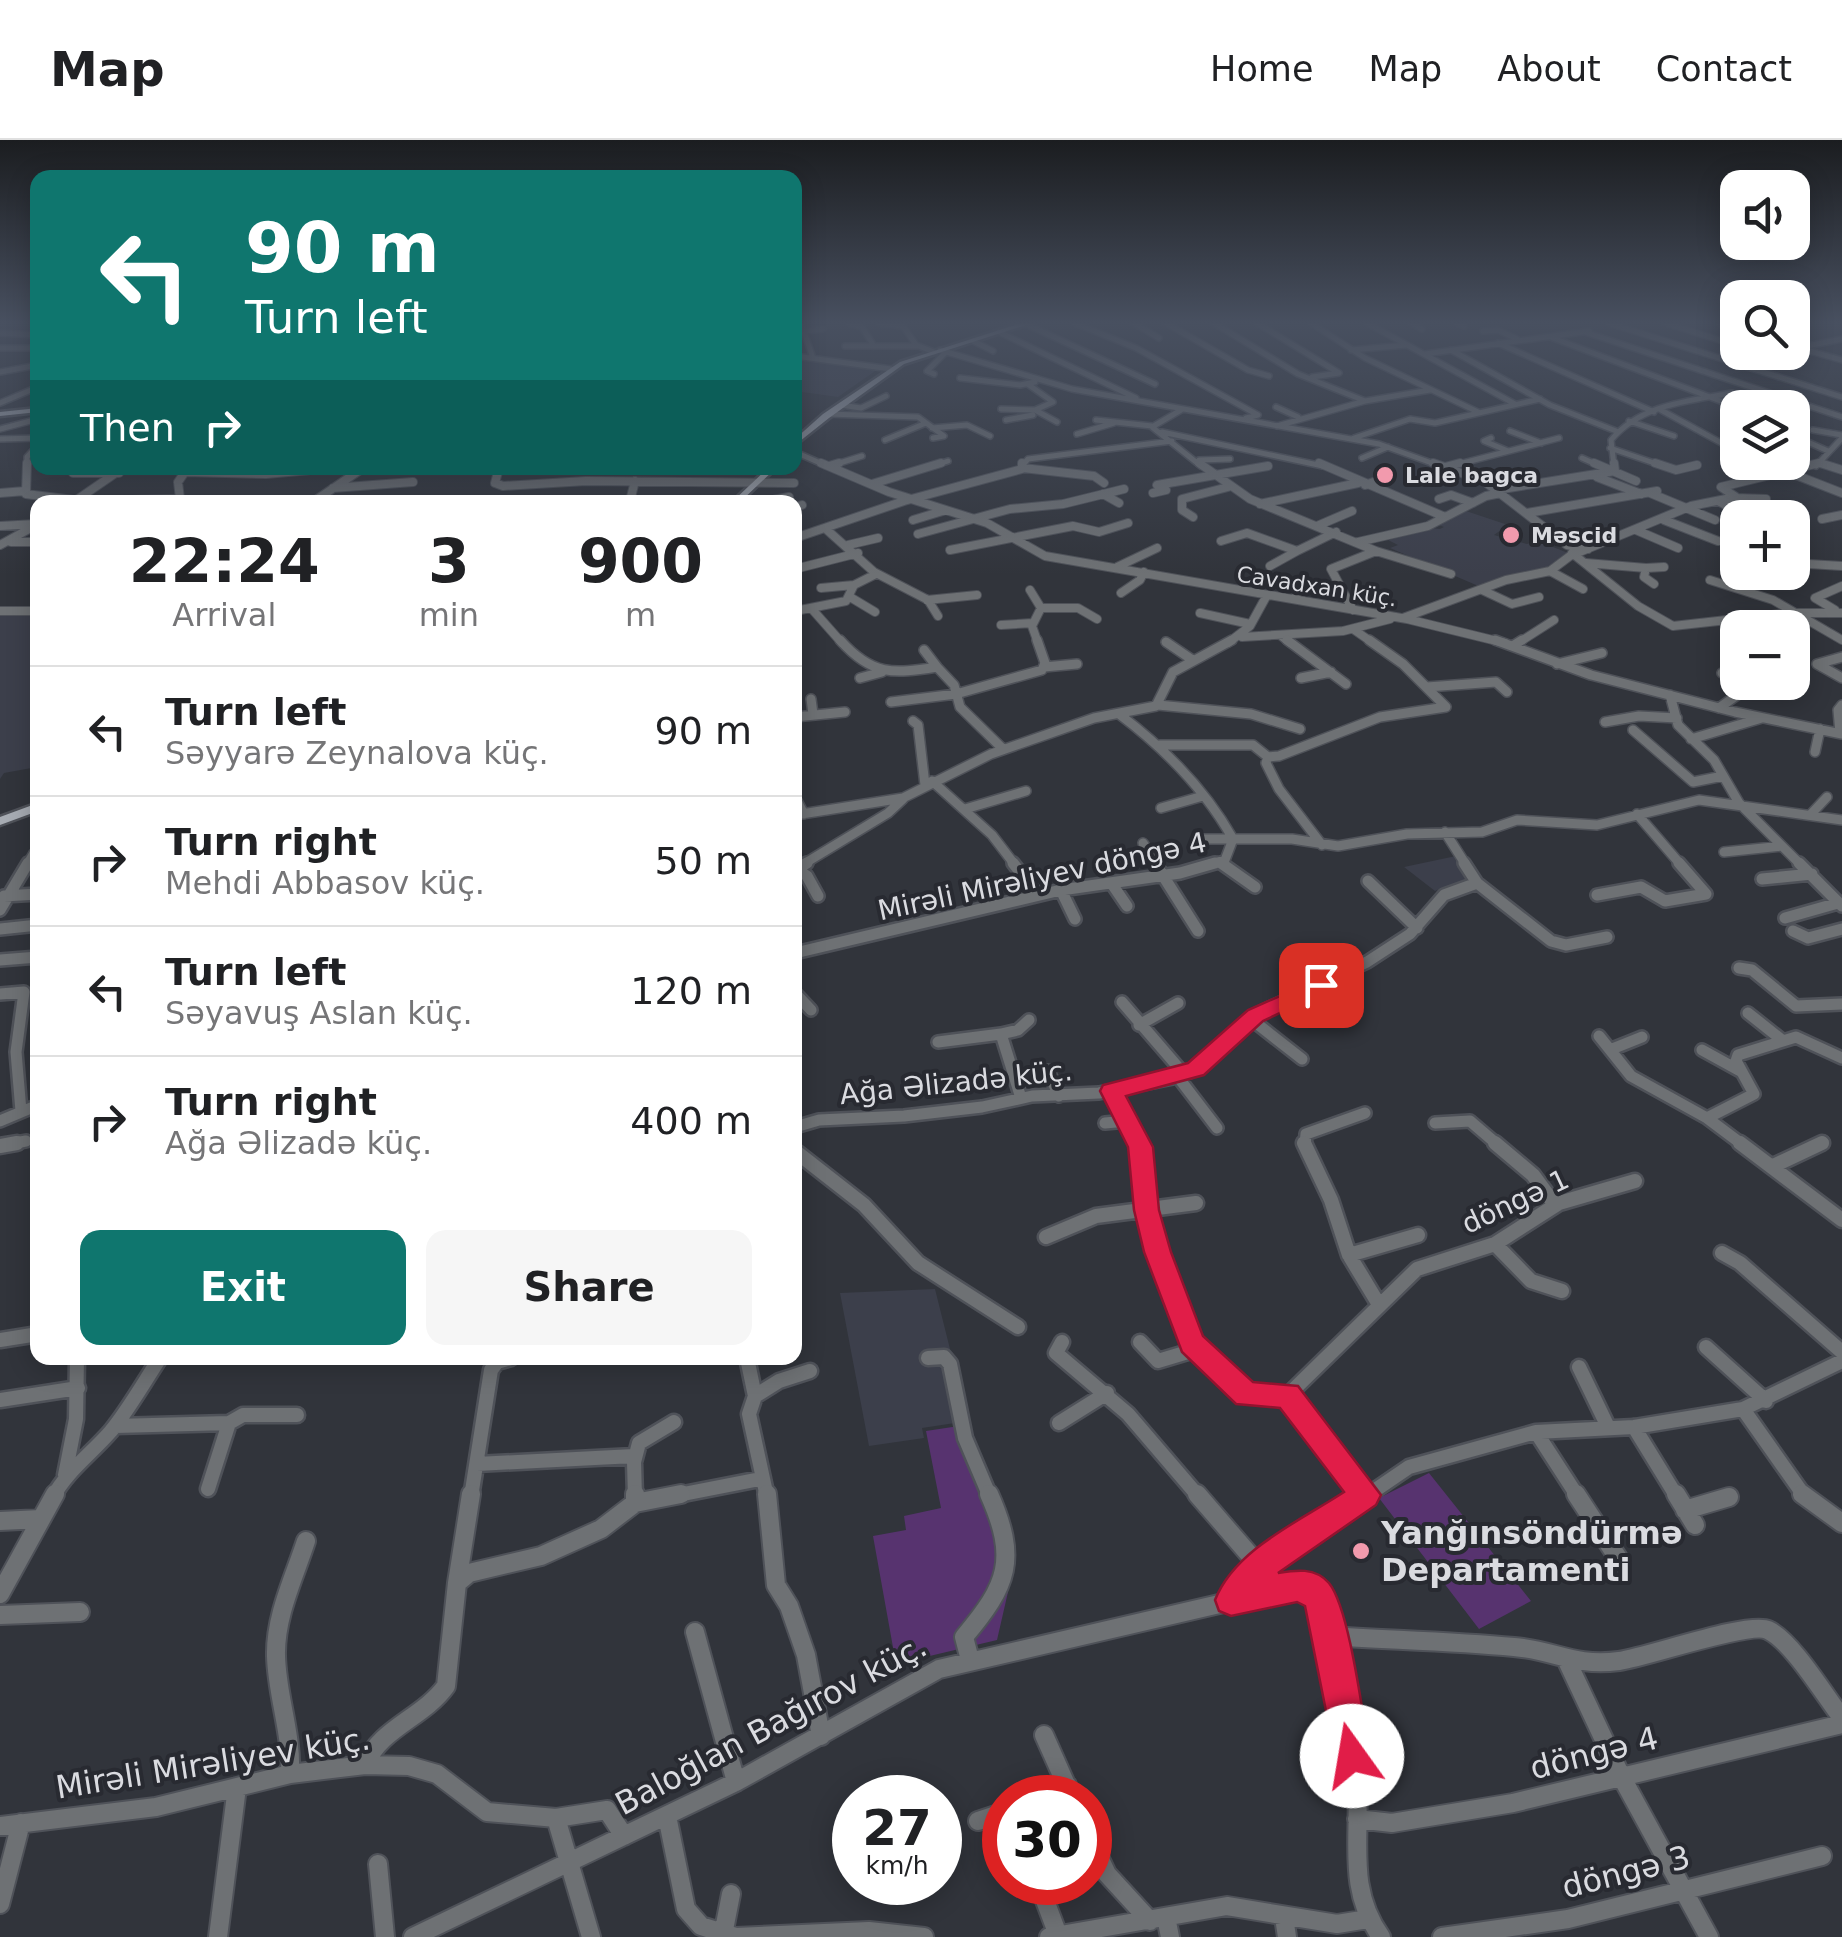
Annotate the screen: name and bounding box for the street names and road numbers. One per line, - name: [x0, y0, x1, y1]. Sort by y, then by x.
- street label: Cavadxan küç.: [1235, 561, 1399, 611]
- street label: Mirəli Mirəliyev döngə 4: [875, 826, 1209, 927]
- street label: Ağa Əlizadə küç.: [838, 1054, 1074, 1111]
- street label: döngə 1: [1456, 1162, 1574, 1241]
- street label: Baloğlan Bağırov küç.: [609, 1627, 933, 1823]
- street label: Mirəli Mirəliyev küç.: [53, 1719, 373, 1807]
- street label: döngə 4: [1526, 1719, 1662, 1787]
- street label: döngə 3: [1558, 1838, 1694, 1906]

